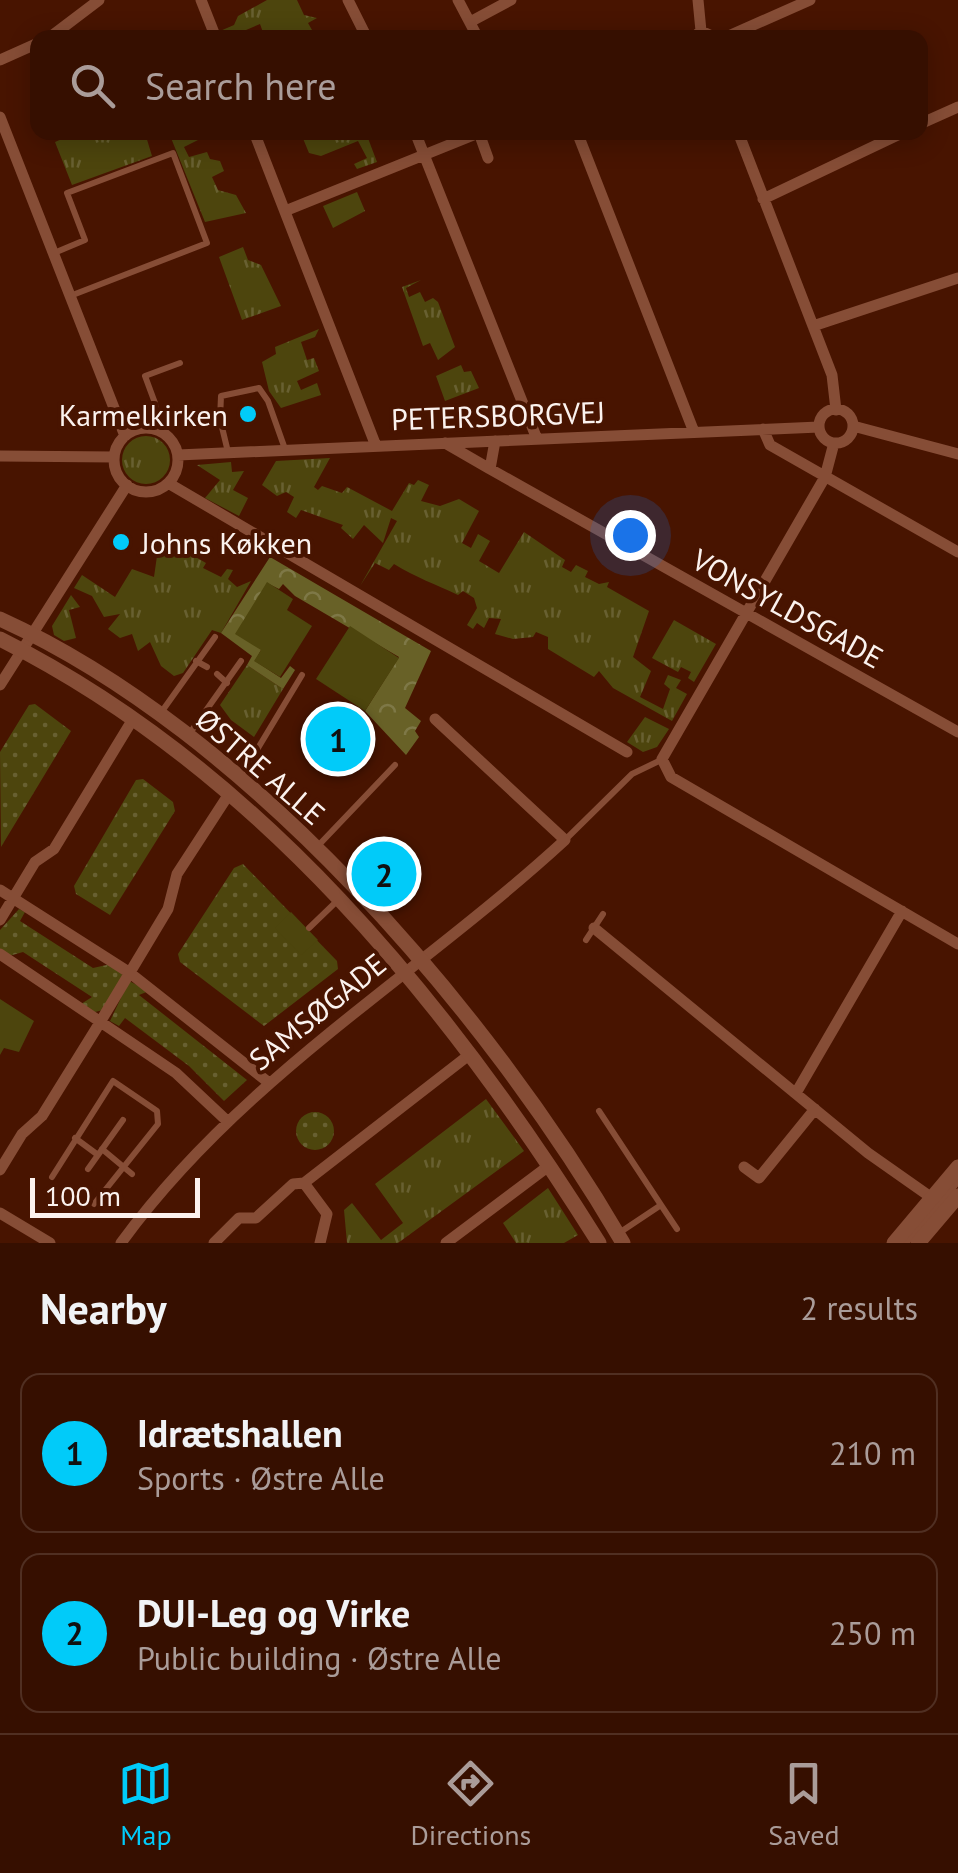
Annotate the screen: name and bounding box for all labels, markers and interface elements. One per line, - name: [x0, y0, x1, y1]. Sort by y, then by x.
- search box: [30, 30, 928, 140]
- icon: search: [65, 58, 120, 113]
- text: Search here: [145, 61, 337, 110]
- street label: PETERSBORGVEJ: [390, 392, 606, 438]
- place label: Karmelkirken: [59, 395, 228, 434]
- marker: Karmelkirken: [237, 403, 259, 425]
- your location: [605, 510, 656, 561]
- place label: Johns Køkken: [139, 523, 312, 562]
- marker: Johns Køkken: [110, 531, 132, 553]
- street label: VONSYLDSGADE: [685, 539, 890, 677]
- street label: ØSTRE ALLE: [188, 699, 334, 833]
- pin: 1: [306, 702, 370, 776]
- pin: 2: [352, 836, 416, 912]
- street label: SAMSØGADE: [241, 944, 393, 1078]
- scale bar: [30, 1173, 200, 1218]
- text: 100 m: [45, 1177, 121, 1214]
- text: Nearby: [40, 1281, 167, 1336]
- text: 2 results: [800, 1287, 918, 1329]
- text: Idrætshallen: [137, 1408, 343, 1457]
- text: 1: [65, 1432, 84, 1474]
- text: 210 m: [829, 1432, 916, 1474]
- text: Sports · Østre Alle: [137, 1457, 385, 1499]
- text: DUI-Leg og Virke: [137, 1588, 410, 1637]
- text: 2: [65, 1612, 84, 1654]
- text: 250 m: [829, 1612, 916, 1654]
- text: Public building · Østre Alle: [137, 1637, 502, 1679]
- tab: Map: [118, 1756, 173, 1853]
- tab: Directions: [410, 1756, 531, 1853]
- tab: Saved: [768, 1756, 840, 1853]

